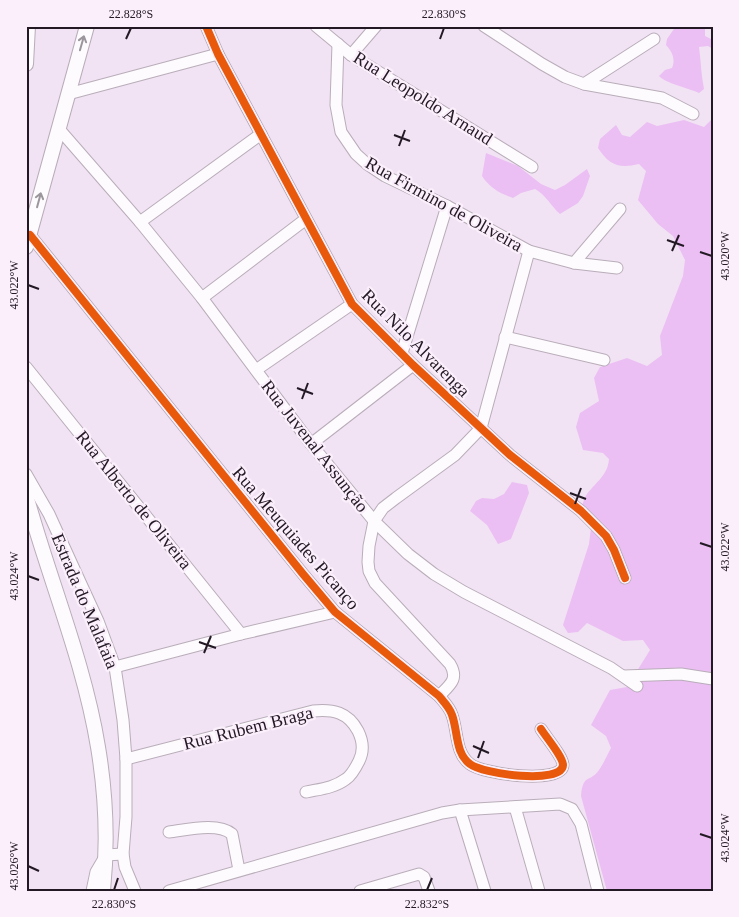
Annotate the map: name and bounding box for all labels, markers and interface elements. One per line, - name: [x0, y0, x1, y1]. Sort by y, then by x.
- text: 22.828°S: [109, 7, 153, 21]
- text: 22.830°S: [422, 7, 466, 21]
- one-way arrow: [78, 36, 88, 52]
- street label: Rua Leopoldo Arnaud: [350, 47, 496, 149]
- street label: Rua Firmino de Oliveira: [362, 152, 526, 256]
- one-way arrow: [35, 192, 45, 208]
- text: 43.020°W: [718, 231, 732, 281]
- text: 43.022°W: [7, 260, 21, 310]
- street label: Rua Nilo Alvarenga: [358, 285, 474, 401]
- street label: Rua Juvenal Assunção: [257, 376, 373, 516]
- street label: Rua Alberto de Oliveira: [72, 427, 196, 573]
- street label: Rua Meuquiades Picanço: [228, 462, 364, 614]
- text: 43.022°W: [718, 522, 732, 572]
- street label: Estrada do Malafaia: [47, 530, 123, 672]
- text: 43.024°W: [7, 551, 21, 601]
- street label: Rua Rubem Braga: [181, 702, 315, 754]
- text: 43.024°W: [718, 813, 732, 863]
- text: 43.026°W: [7, 841, 21, 891]
- text: 22.830°S: [92, 897, 136, 911]
- text: 22.832°S: [405, 897, 449, 911]

